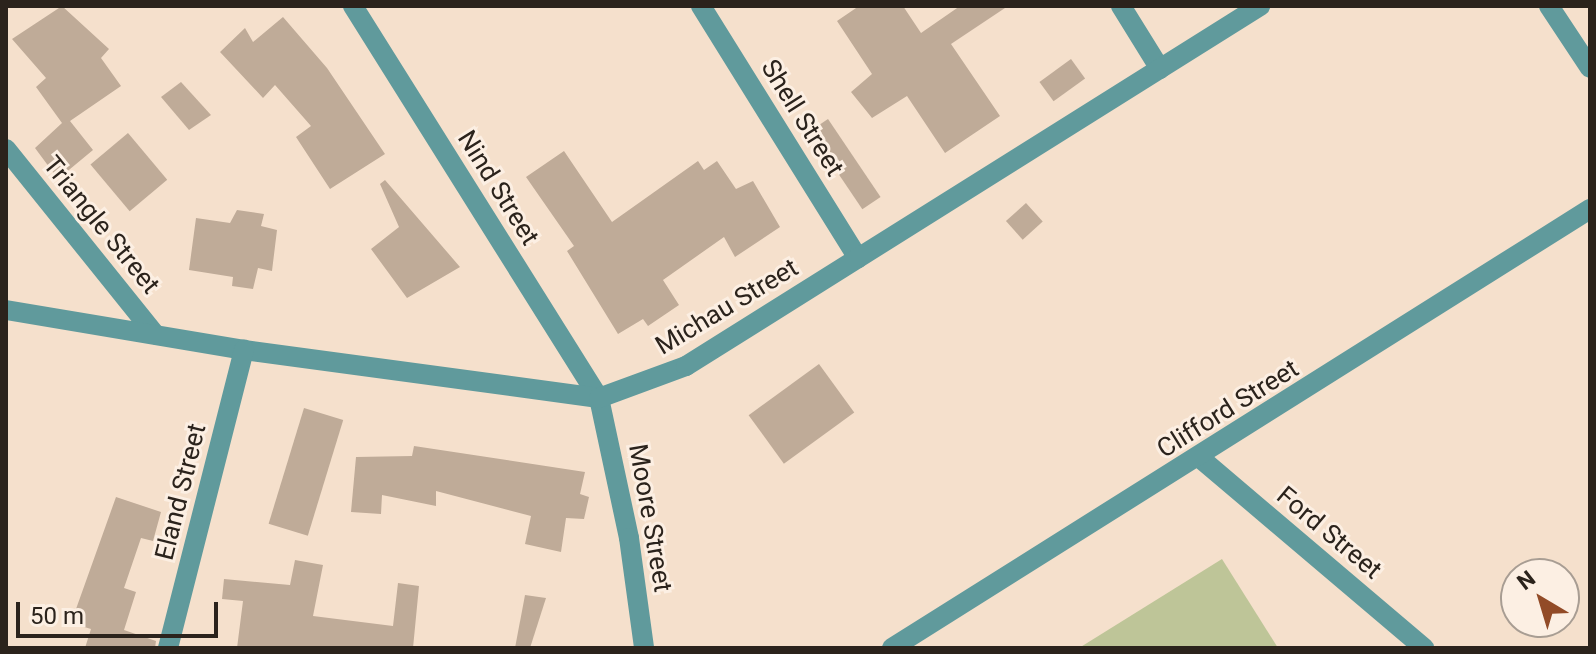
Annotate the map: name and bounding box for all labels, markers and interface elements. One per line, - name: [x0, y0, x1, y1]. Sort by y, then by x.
- street label: Shell Street: [754, 54, 850, 182]
- street label: Nind Street: [451, 125, 545, 251]
- street label: Triangle Street: [36, 150, 166, 300]
- street label: Michau Street: [650, 252, 804, 362]
- street label: Clifford Street: [1152, 353, 1304, 465]
- street label: Eland Street: [149, 421, 213, 563]
- street label: Moore Street: [622, 442, 678, 594]
- street label: Ford Street: [1270, 480, 1388, 586]
- north arrow: [1500, 558, 1580, 638]
- text: N: [1512, 566, 1540, 595]
- scale bar: [20, 586, 222, 636]
- text: 50 m: [30, 602, 84, 630]

